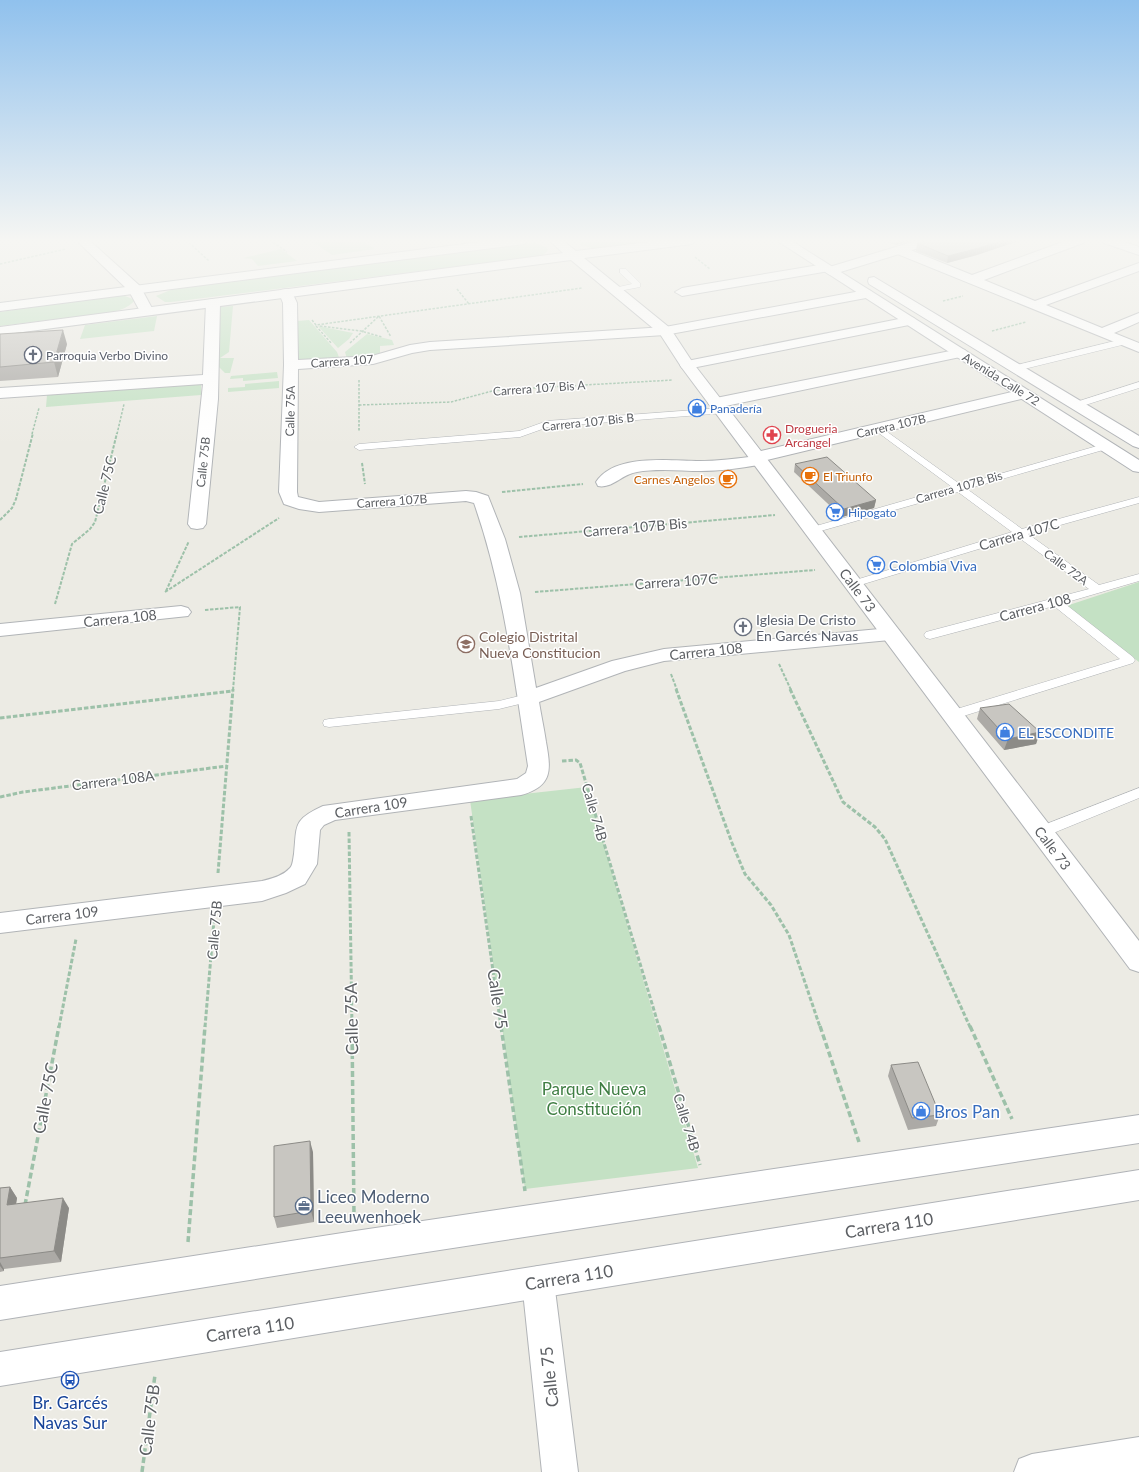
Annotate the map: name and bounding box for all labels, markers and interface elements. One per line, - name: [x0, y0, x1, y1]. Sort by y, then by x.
- church icon: Parroquia Verbo Divino: [23, 345, 43, 365]
- place label: Parroquia Verbo Divino: [46, 348, 168, 363]
- street label: Avenida Calle 72: [960, 349, 1042, 409]
- street label: Carrera 107: [310, 351, 374, 371]
- street label: Carrera 107 Bis A: [492, 377, 587, 399]
- street label: Calle 75A: [282, 384, 298, 437]
- shop icon: Panadería: [687, 398, 707, 418]
- place label: Panadería: [710, 401, 762, 416]
- street label: Carrera 107 Bis B: [541, 410, 635, 434]
- street label: Carrera 107B: [855, 411, 927, 441]
- place label: Drogueria Arcangel: [785, 421, 837, 450]
- pharmacy icon: Drogueria Arcangel: [762, 425, 782, 445]
- street label: Calle 75B: [193, 436, 213, 488]
- street label: Calle 75C: [89, 453, 120, 516]
- cafe icon: El Triunfo: [800, 466, 820, 486]
- street label: Carrera 107B Bis: [914, 467, 1004, 507]
- cafe icon: Carnes Angelos: [718, 469, 738, 489]
- place label: El Triunfo: [823, 469, 873, 484]
- place label: Carnes Angelos: [634, 472, 715, 487]
- street label: Carrera 107B: [356, 491, 428, 511]
- supermarket icon: Hipogato: [825, 502, 845, 522]
- place label: Hipogato: [848, 505, 897, 520]
- street label: Carrera 107B Bis: [582, 514, 688, 540]
- street label: Carrera 107C: [977, 514, 1062, 554]
- street label: Calle 72A: [1041, 546, 1092, 589]
- supermarket icon: Colombia Viva: [866, 555, 886, 575]
- place label: Colombia Viva: [889, 557, 977, 574]
- street label: Calle 73: [836, 565, 880, 615]
- street label: Carrera 107C: [634, 570, 719, 592]
- street label: Carrera 108: [997, 589, 1073, 625]
- street label: Carrera 108: [83, 606, 157, 630]
- place label: Iglesia De Cristo En Garcés Navas: [756, 611, 858, 644]
- church icon: Iglesia De Cristo En Garcés Navas: [733, 617, 753, 637]
- place label: Colegio Distrital Nueva Constitucion: [479, 628, 601, 661]
- school or university icon: Colegio Distrital Nueva Constitucion: [456, 634, 476, 654]
- street label: Carrera 108: [669, 639, 743, 663]
- shop icon: EL ESCONDITE: [995, 722, 1015, 742]
- place label: EL ESCONDITE: [1018, 724, 1114, 741]
- street label: Carrera 108A: [71, 766, 156, 793]
- street label: Calle 74B: [579, 781, 611, 843]
- street label: Carrera 109: [333, 793, 409, 821]
- street label: Calle 73: [1031, 823, 1075, 873]
- street label: Calle 75B: [203, 900, 225, 960]
- street label: Carrera 109: [24, 902, 100, 928]
- street label: Calle 75: [483, 967, 513, 1031]
- street label: Calle 75A: [340, 982, 362, 1055]
- street label: Calle 75C: [28, 1061, 62, 1135]
- park label: Parque Nueva Constitución: [542, 1078, 646, 1119]
- street label: Calle 74B: [670, 1091, 704, 1153]
- shop icon: Bros Pan: [911, 1101, 931, 1121]
- place label: Bros Pan: [934, 1101, 1000, 1122]
- place label: Liceo Moderno Leeuwenhoek: [317, 1186, 430, 1227]
- office icon: Liceo Moderno Leeuwenhoek: [294, 1196, 314, 1216]
- street label: Carrera 110: [843, 1208, 935, 1242]
- street label: Carrera 110: [523, 1260, 615, 1294]
- street label: Carrera 110: [204, 1312, 296, 1346]
- street label: Calle 75: [535, 1346, 563, 1408]
- bus stop icon: Br. Garcés Navas Sur: [60, 1370, 80, 1390]
- street label: Calle 75B: [134, 1383, 164, 1457]
- place label: Br. Garcés Navas Sur: [32, 1392, 108, 1433]

